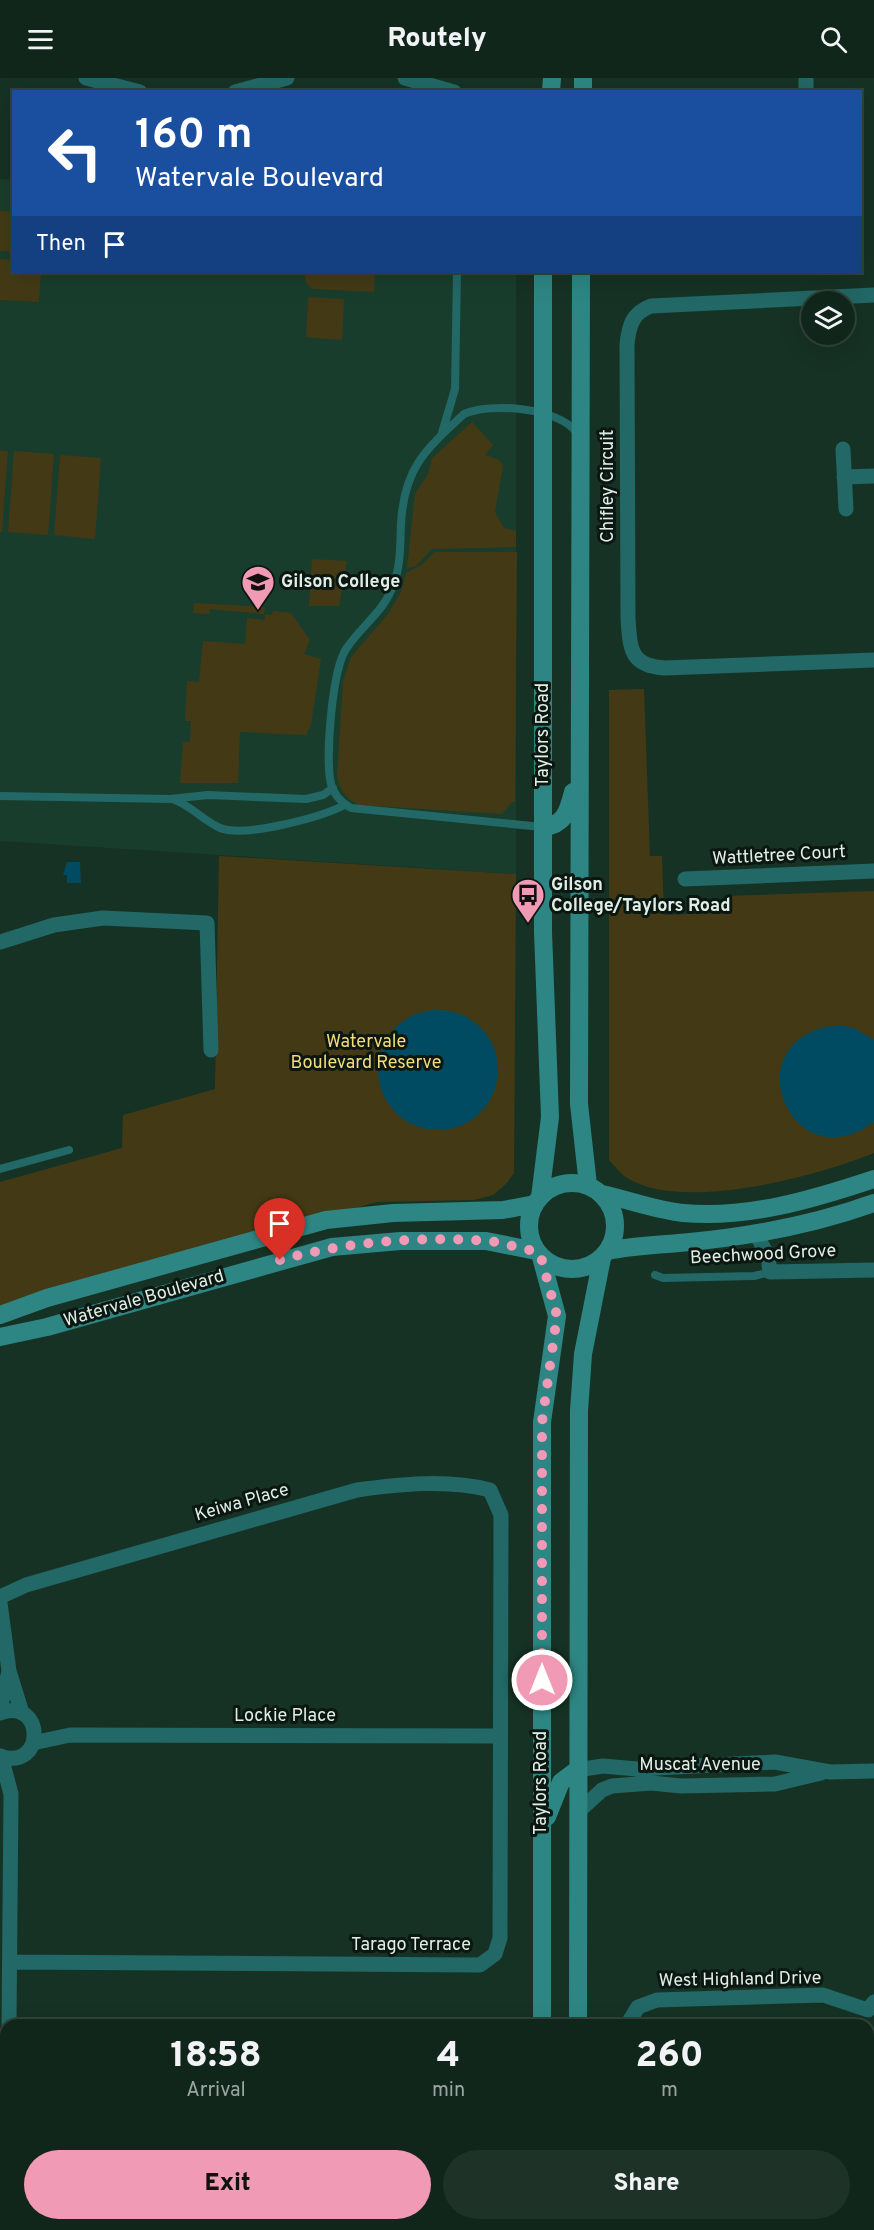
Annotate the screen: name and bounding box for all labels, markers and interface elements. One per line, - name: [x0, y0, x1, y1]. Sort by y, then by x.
- text: Routely: [387, 22, 487, 56]
- icon: menu: [24, 23, 57, 56]
- icon: search: [817, 23, 850, 56]
- text: 160 m: [135, 110, 253, 163]
- icon: left: [36, 114, 114, 192]
- text: Watervale Boulevard: [135, 162, 384, 196]
- icon: arrive: [98, 228, 131, 261]
- text: Then: [36, 231, 86, 258]
- map controls: [801, 291, 855, 345]
- button: layers: [801, 291, 855, 345]
- street label: Chifley Circuit: [597, 429, 620, 543]
- school or university icon: Gilson College: [240, 564, 276, 611]
- place label: Gilson College: [281, 571, 400, 594]
- street label: Taylors Road: [532, 683, 555, 787]
- street label: Wattletree Court: [712, 841, 846, 871]
- place label: Gilson College/Taylors Road: [551, 874, 731, 918]
- bus stop icon: Gilson College/Taylors Road: [510, 877, 546, 924]
- park label: Watervale Boulevard Reserve: [291, 1031, 441, 1075]
- pin: [254, 1198, 305, 1260]
- icon: arrive: [263, 1207, 296, 1240]
- street label: Beechwood Grove: [689, 1240, 837, 1270]
- street label: Watervale Boulevard: [61, 1265, 227, 1333]
- street label: Keiwa Place: [192, 1479, 292, 1527]
- position arrow: [510, 1648, 574, 1712]
- street label: Lockie Place: [234, 1705, 336, 1728]
- street label: Taylors Road: [530, 1731, 553, 1835]
- street label: Muscat Avenue: [639, 1754, 761, 1777]
- street label: Tarago Terrace: [351, 1934, 471, 1957]
- street label: West Highland Drive: [658, 1967, 822, 1993]
- text: 18:58: [170, 2034, 262, 2080]
- text: 4: [437, 2034, 460, 2080]
- text: 260: [636, 2034, 704, 2080]
- text: Arrival: [186, 2078, 246, 2104]
- text: min: [432, 2078, 465, 2104]
- text: m: [661, 2078, 678, 2104]
- button: Exit: [24, 2150, 431, 2219]
- button: Share: [443, 2150, 850, 2219]

